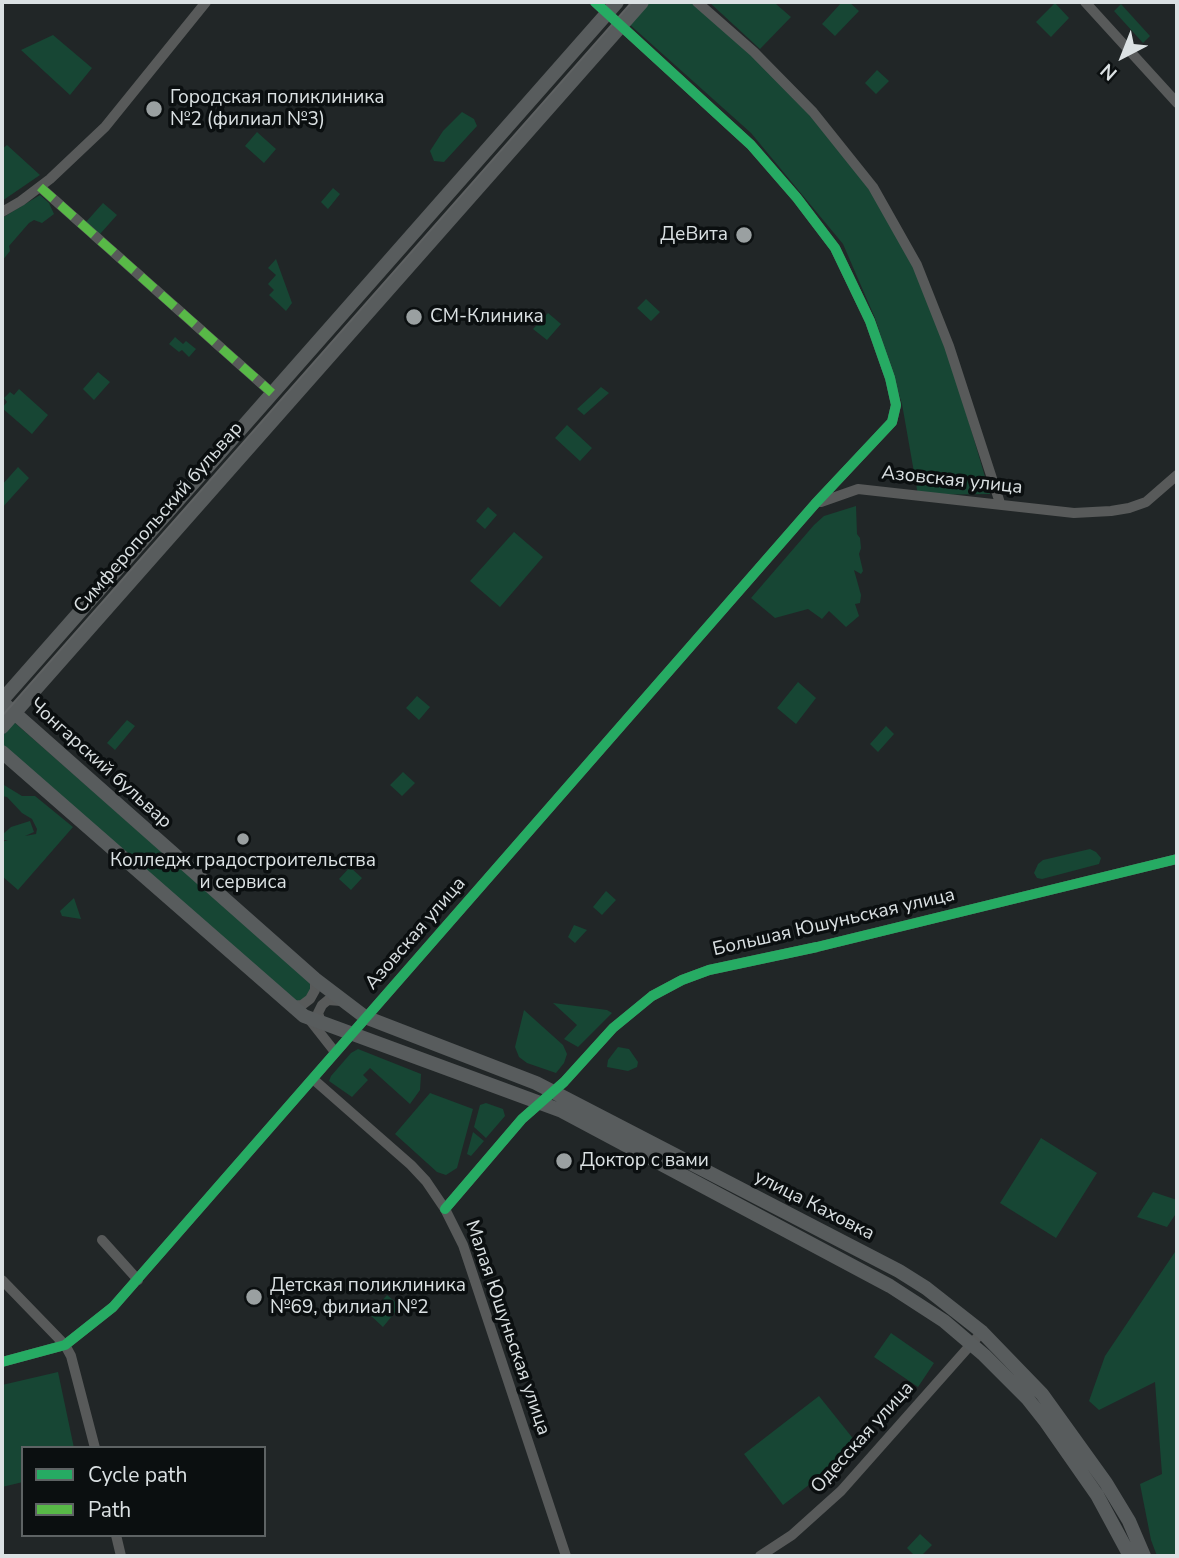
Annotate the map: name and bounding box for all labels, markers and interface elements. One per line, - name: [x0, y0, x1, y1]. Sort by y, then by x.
- north arrow: [1088, 21, 1158, 91]
- text: N: [1095, 57, 1123, 86]
- place label: Городская поликлиника №2 (филиал №3): [170, 87, 385, 131]
- marker: Городская поликлиника №2 (филиал №3): [144, 99, 164, 119]
- place label: ДеВита: [660, 224, 728, 246]
- marker: ДеВита: [734, 225, 754, 245]
- place label: СМ-Клиника: [430, 306, 544, 328]
- marker: СМ-Клиника: [404, 307, 424, 327]
- street label: Симферопольский бульвар: [70, 418, 248, 618]
- street label: Азовская улица: [880, 462, 1024, 500]
- street label: Чонгарский бульвар: [24, 694, 176, 834]
- marker: Колледж градостроительства и сервиса: [235, 831, 251, 847]
- place label: Колледж градостроительства и сервиса: [110, 850, 376, 894]
- street label: Азовская улица: [361, 873, 471, 995]
- street label: Большая Юшуньская улица: [711, 884, 957, 962]
- place label: Доктор с вами: [580, 1150, 709, 1172]
- marker: Доктор с вами: [554, 1151, 574, 1171]
- street label: улица Каховка: [750, 1166, 878, 1246]
- street label: Малая Юшуньская улица: [459, 1218, 555, 1438]
- place label: Детская поликлиника №69, филиал №2: [270, 1275, 466, 1319]
- marker: Детская поликлиника №69, филиал №2: [244, 1287, 264, 1307]
- street label: Одесская улица: [807, 1378, 919, 1498]
- legend: [21, 1446, 266, 1537]
- text: Cycle path: [88, 1461, 187, 1489]
- text: Path: [88, 1496, 131, 1524]

